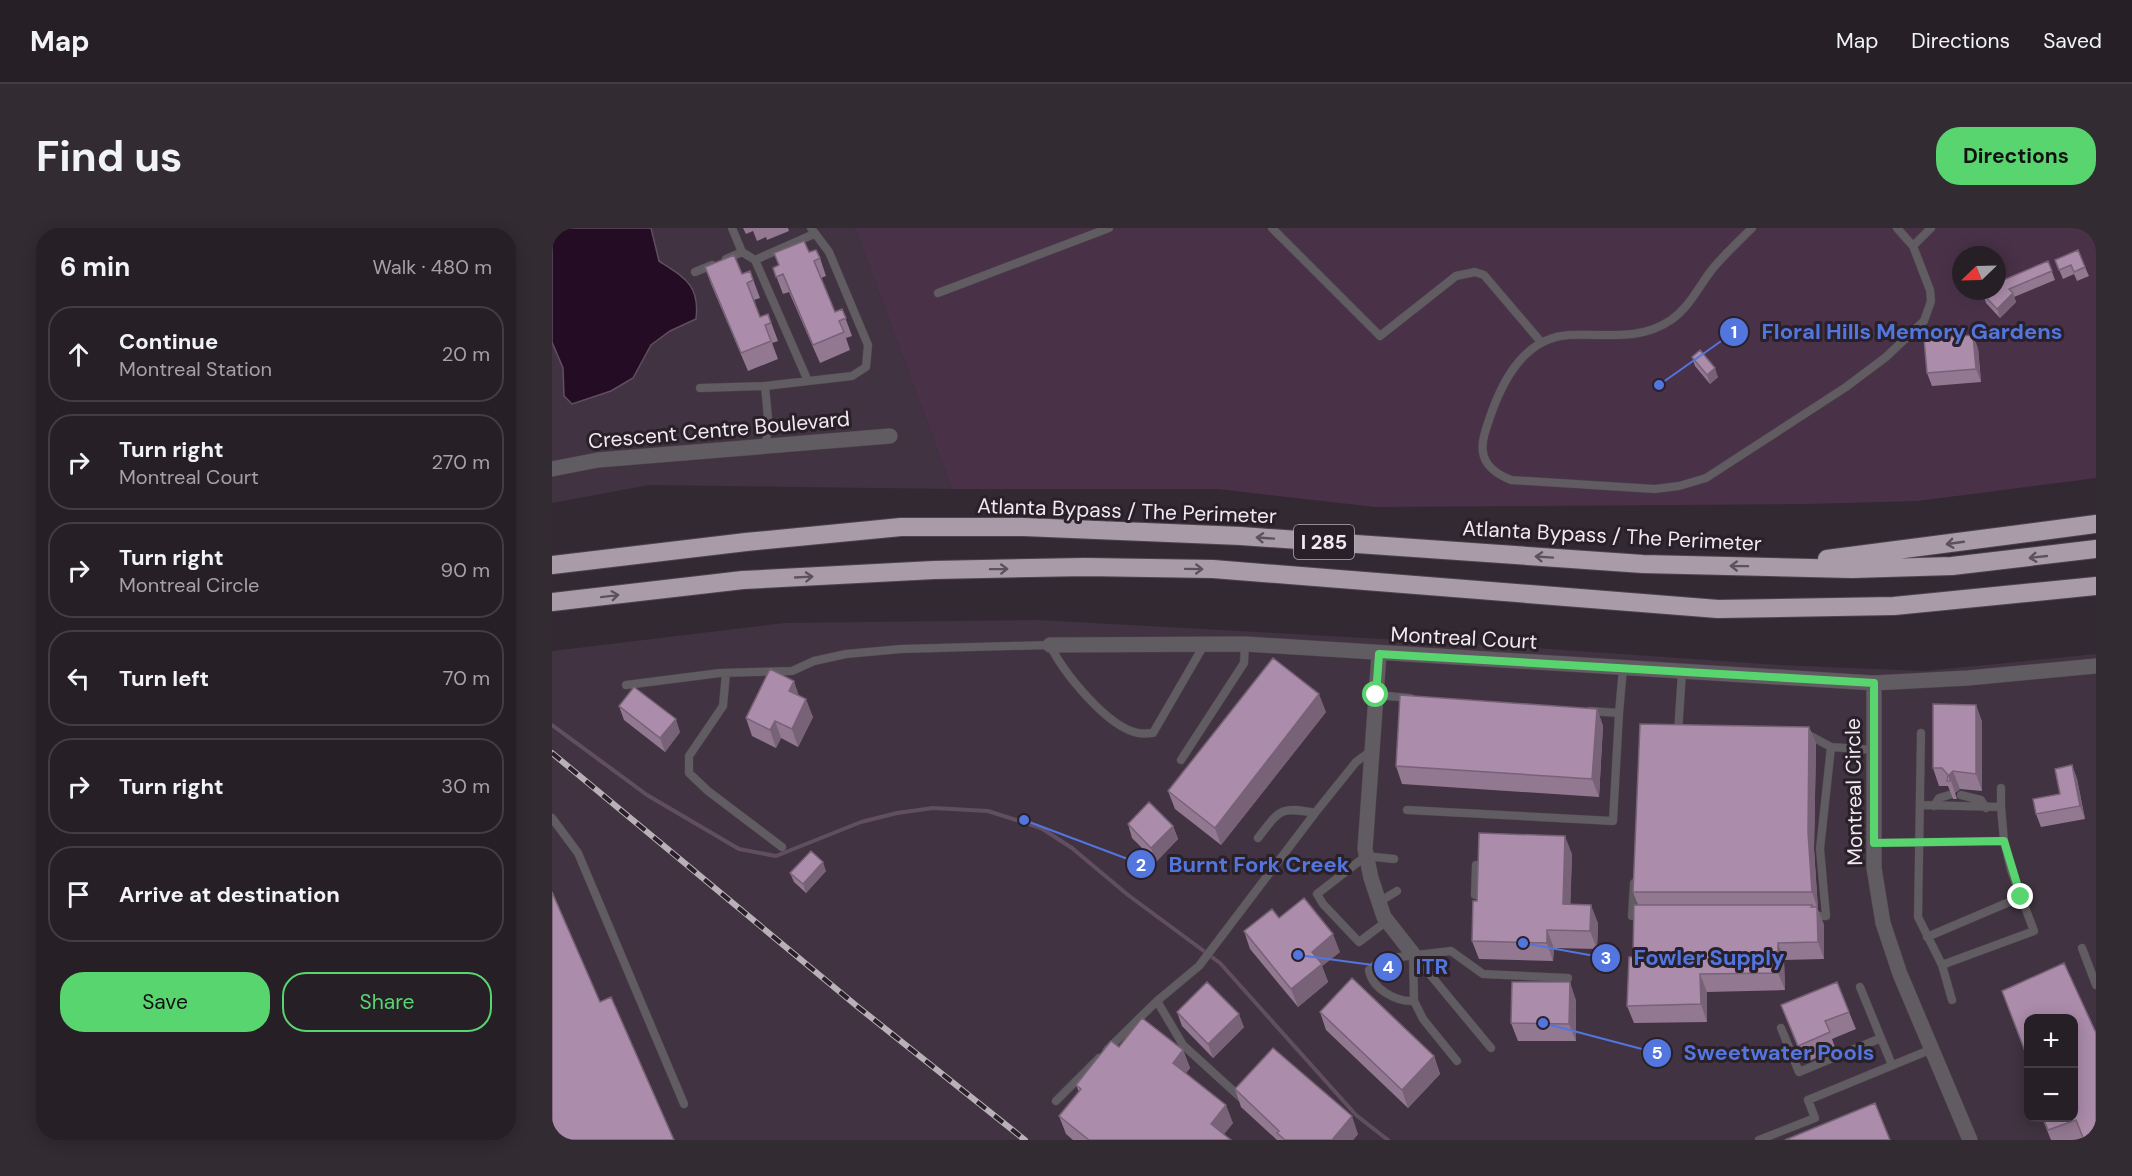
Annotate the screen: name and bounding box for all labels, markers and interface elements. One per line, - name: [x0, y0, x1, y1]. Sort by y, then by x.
- text: Map: [30, 23, 90, 60]
- text: Map: [1836, 27, 1878, 55]
- text: Directions: [1911, 27, 2010, 55]
- text: Saved: [2043, 27, 2102, 55]
- button: Directions: [1936, 127, 2096, 185]
- text: Find us: [36, 129, 182, 184]
- north arrow: [1952, 246, 2006, 300]
- text: 6 min: [60, 250, 130, 284]
- text: Walk · 480 m: [372, 254, 492, 280]
- callout: Floral Hills Memory Gardens: [1719, 312, 2074, 352]
- text: Floral Hills Memory Gardens: [1762, 317, 2062, 346]
- text: 1: [1731, 320, 1737, 344]
- text: Continue: [119, 327, 218, 356]
- icon: ahead: [62, 338, 95, 371]
- text: 20 m: [442, 341, 490, 367]
- text: Montreal Station: [119, 356, 272, 382]
- street label: Crescent Centre Boulevard: [587, 405, 851, 455]
- text: Turn right: [119, 435, 224, 464]
- icon: right: [62, 446, 95, 479]
- text: 270 m: [432, 449, 490, 475]
- text: Montreal Court: [119, 464, 259, 490]
- street label: Atlanta Bypass / The Perimeter: [977, 492, 1277, 530]
- street label: Atlanta Bypass / The Perimeter: [1462, 514, 1763, 558]
- road number: I 285: [1294, 525, 1354, 559]
- one-way arrow: [1256, 532, 1276, 543]
- one-way arrow: [1945, 537, 1965, 548]
- text: Turn right: [119, 543, 224, 572]
- one-way arrow: [1534, 552, 1554, 563]
- one-way arrow: [2029, 552, 2048, 563]
- icon: right: [62, 554, 95, 587]
- text: 90 m: [441, 557, 490, 583]
- one-way arrow: [1729, 560, 1749, 572]
- one-way arrow: [988, 563, 1008, 575]
- one-way arrow: [1183, 563, 1203, 575]
- text: Montreal Circle: [119, 572, 259, 598]
- one-way arrow: [794, 572, 814, 583]
- one-way arrow: [600, 590, 620, 601]
- street label: Montreal Court: [1390, 620, 1538, 656]
- icon: left: [62, 662, 95, 695]
- text: Turn left: [119, 664, 209, 693]
- text: 70 m: [443, 665, 490, 691]
- route start: [1362, 681, 1388, 707]
- street label: Montreal Circle: [1839, 718, 1869, 866]
- icon: right: [62, 770, 95, 803]
- text: Turn right: [119, 772, 224, 801]
- text: 30 m: [441, 773, 490, 799]
- callout: Burnt Fork Creek: [1126, 844, 1361, 884]
- text: Burnt Fork Creek: [1168, 850, 1350, 879]
- text: 2: [1136, 853, 1146, 877]
- icon: arrive: [62, 878, 95, 911]
- text: Arrive at destination: [119, 880, 340, 909]
- route end: [2007, 883, 2033, 909]
- callout: Fowler Supply: [1591, 938, 1796, 978]
- text: Fowler Supply: [1634, 943, 1784, 972]
- text: 3: [1601, 946, 1611, 970]
- callout: ITR: [1373, 947, 1460, 987]
- text: ITR: [1415, 952, 1449, 981]
- text: 4: [1382, 955, 1394, 979]
- button: Save: [60, 972, 270, 1032]
- button: Share: [282, 972, 492, 1032]
- map controls: [2024, 1014, 2078, 1122]
- button: +: [2024, 1014, 2078, 1068]
- callout: Sweetwater Pools: [1642, 1033, 1887, 1073]
- text: Sweetwater Pools: [1683, 1038, 1875, 1067]
- text: 5: [1651, 1041, 1663, 1065]
- button: −: [2024, 1068, 2078, 1122]

